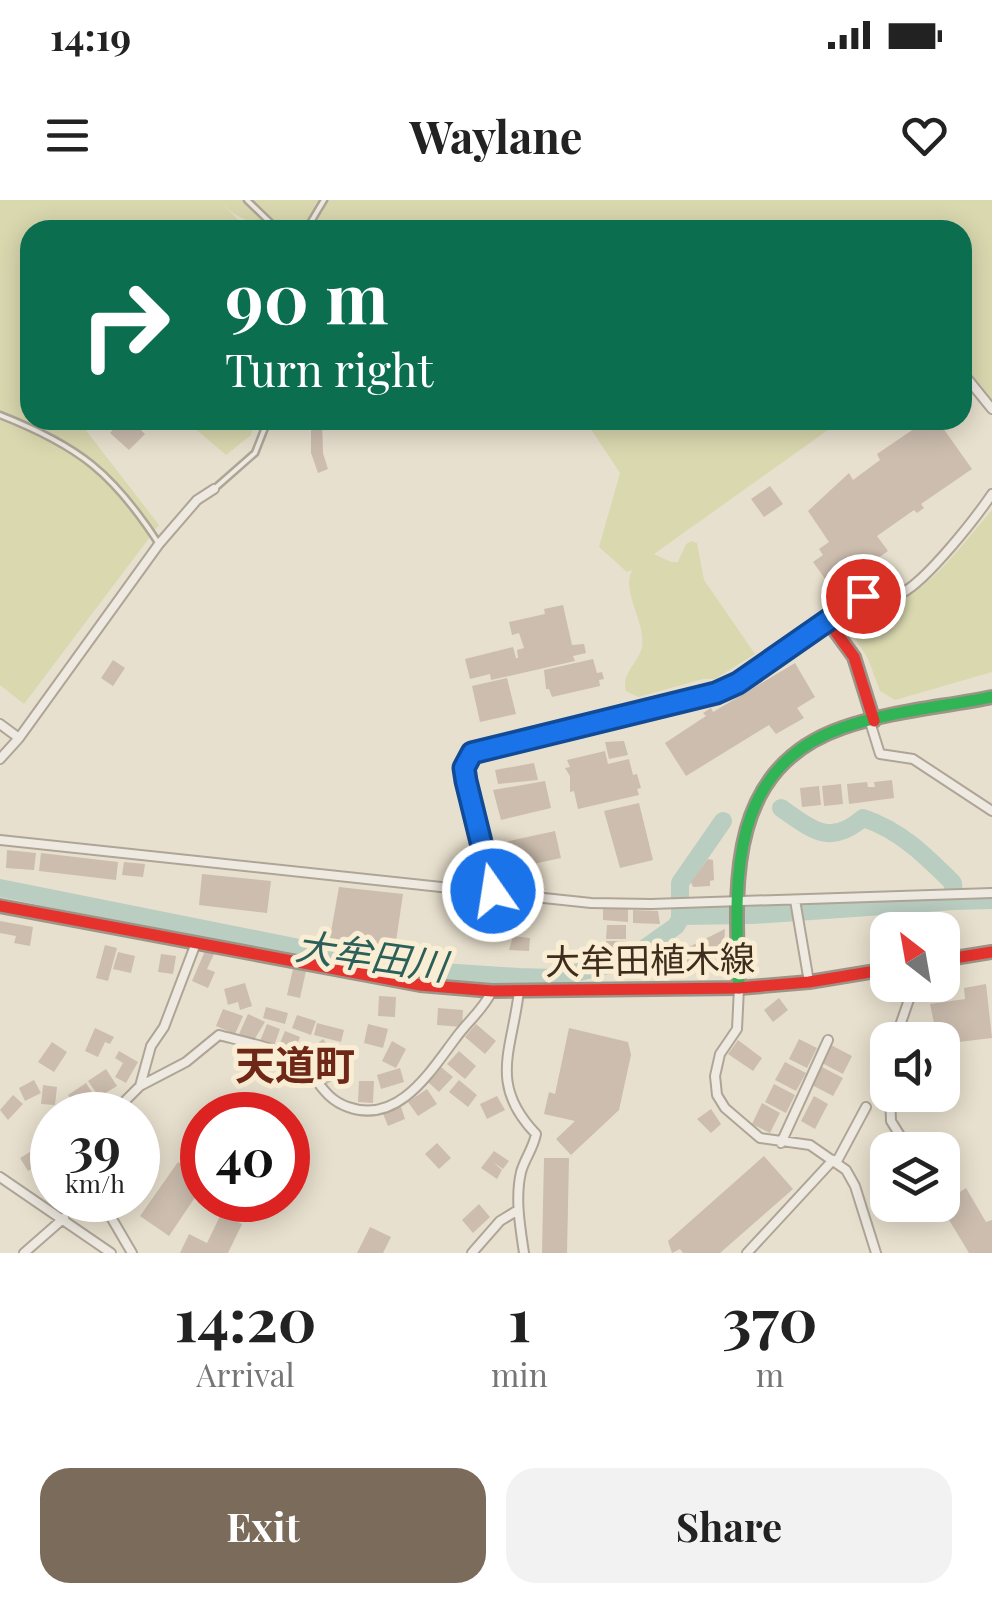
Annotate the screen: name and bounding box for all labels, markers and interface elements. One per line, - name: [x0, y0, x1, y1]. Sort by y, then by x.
- text: 14:19: [50, 10, 131, 61]
- text: Waylane: [409, 105, 583, 165]
- icon: menu: [40, 108, 95, 163]
- icon: heart: [897, 108, 952, 163]
- text: 90 m: [225, 248, 389, 342]
- icon: right: [60, 260, 190, 390]
- text: Turn right: [225, 338, 433, 398]
- pin: [821, 554, 906, 639]
- icon: arrive: [836, 569, 891, 624]
- position arrow: [441, 839, 545, 943]
- north arrow: [870, 912, 960, 1002]
- map controls: [870, 912, 960, 1222]
- water label: 大牟田川: [293, 919, 454, 991]
- street label: 大牟田植木線: [545, 933, 755, 984]
- button: sound: [870, 1022, 960, 1112]
- district label: 天道町: [235, 1037, 355, 1090]
- speed limit sign: 40: [180, 1092, 310, 1222]
- text: 39: [69, 1111, 121, 1178]
- button: layers: [870, 1132, 960, 1222]
- text: km/h: [65, 1166, 125, 1199]
- text: 14:20: [174, 1277, 317, 1357]
- text: 1: [508, 1277, 531, 1357]
- text: 370: [722, 1277, 818, 1357]
- text: Arrival: [196, 1352, 295, 1395]
- text: min: [491, 1352, 548, 1395]
- text: m: [756, 1352, 784, 1395]
- button: Exit: [40, 1468, 486, 1583]
- button: Share: [506, 1468, 952, 1583]

